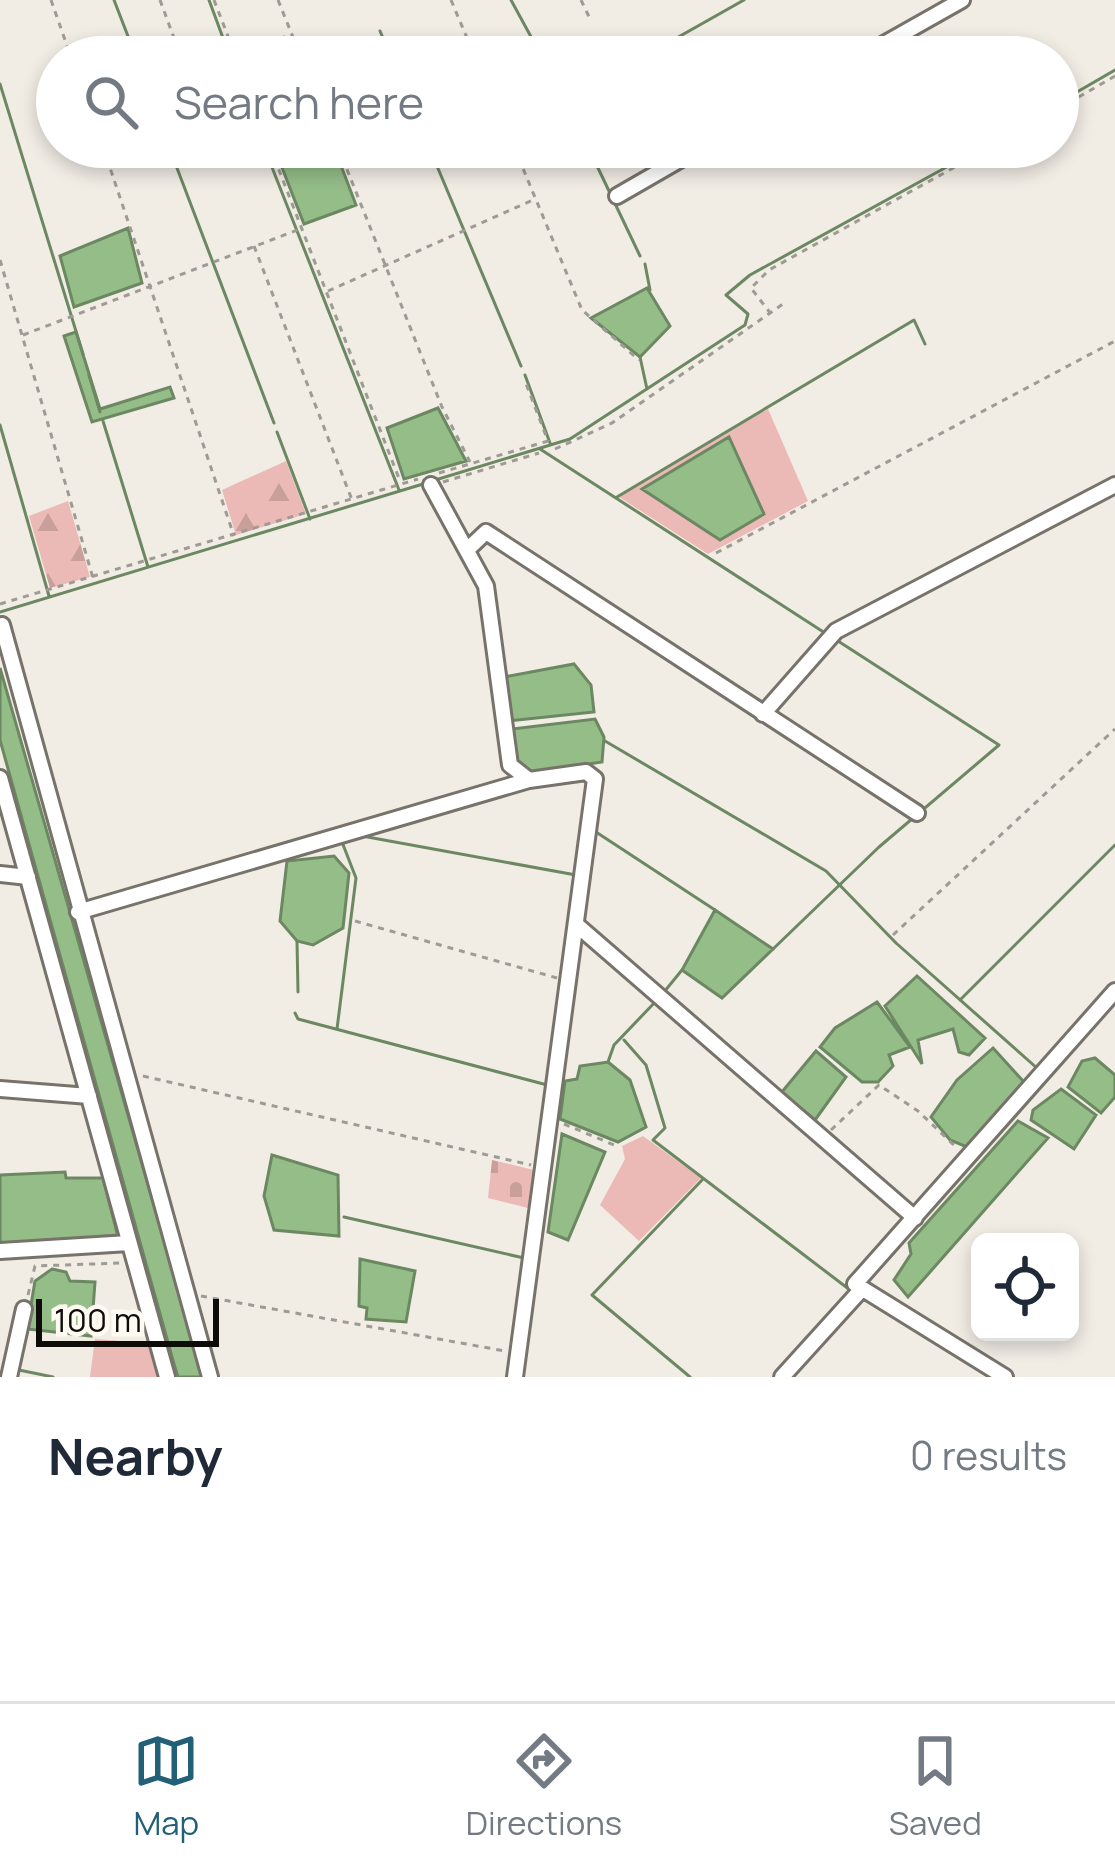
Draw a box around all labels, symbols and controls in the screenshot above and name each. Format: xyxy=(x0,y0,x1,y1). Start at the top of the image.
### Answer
search box xyxy=(36,36,1079,168)
icon: search xyxy=(78,69,144,135)
text: Search here xyxy=(174,71,424,133)
map controls xyxy=(971,1233,1079,1341)
button: locate xyxy=(971,1233,1079,1341)
scale bar xyxy=(36,1293,219,1346)
text: 100 m xyxy=(54,1297,142,1342)
text: Nearby xyxy=(48,1421,223,1490)
text: 0 results xyxy=(910,1428,1067,1482)
tab: Map xyxy=(133,1728,199,1845)
tab: Directions xyxy=(466,1728,622,1845)
tab: Saved xyxy=(889,1728,982,1845)

